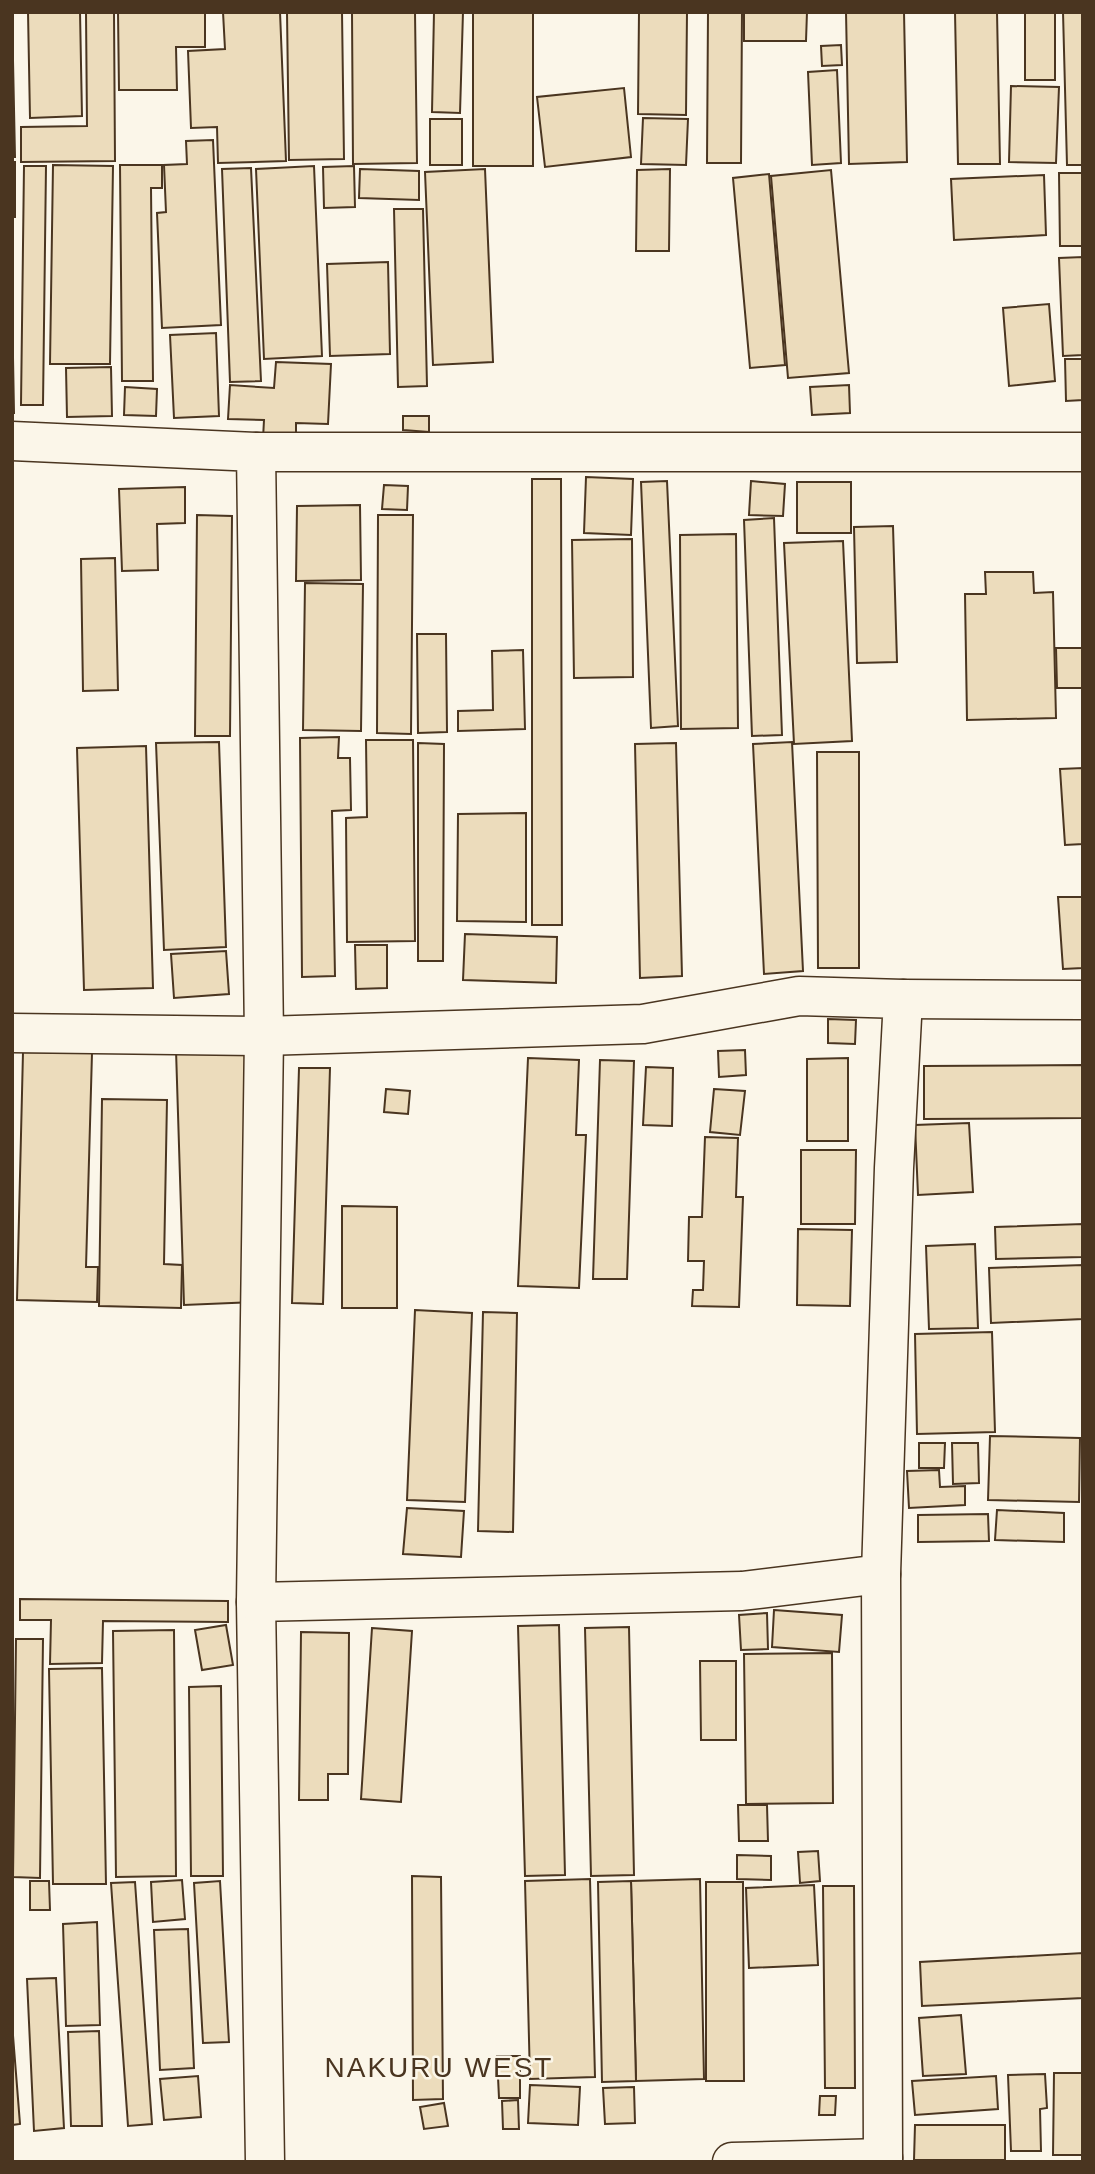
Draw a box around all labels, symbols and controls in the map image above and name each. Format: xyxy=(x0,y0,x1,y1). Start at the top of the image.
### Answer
district label: NAKURU WEST xyxy=(325,2052,553,2083)

